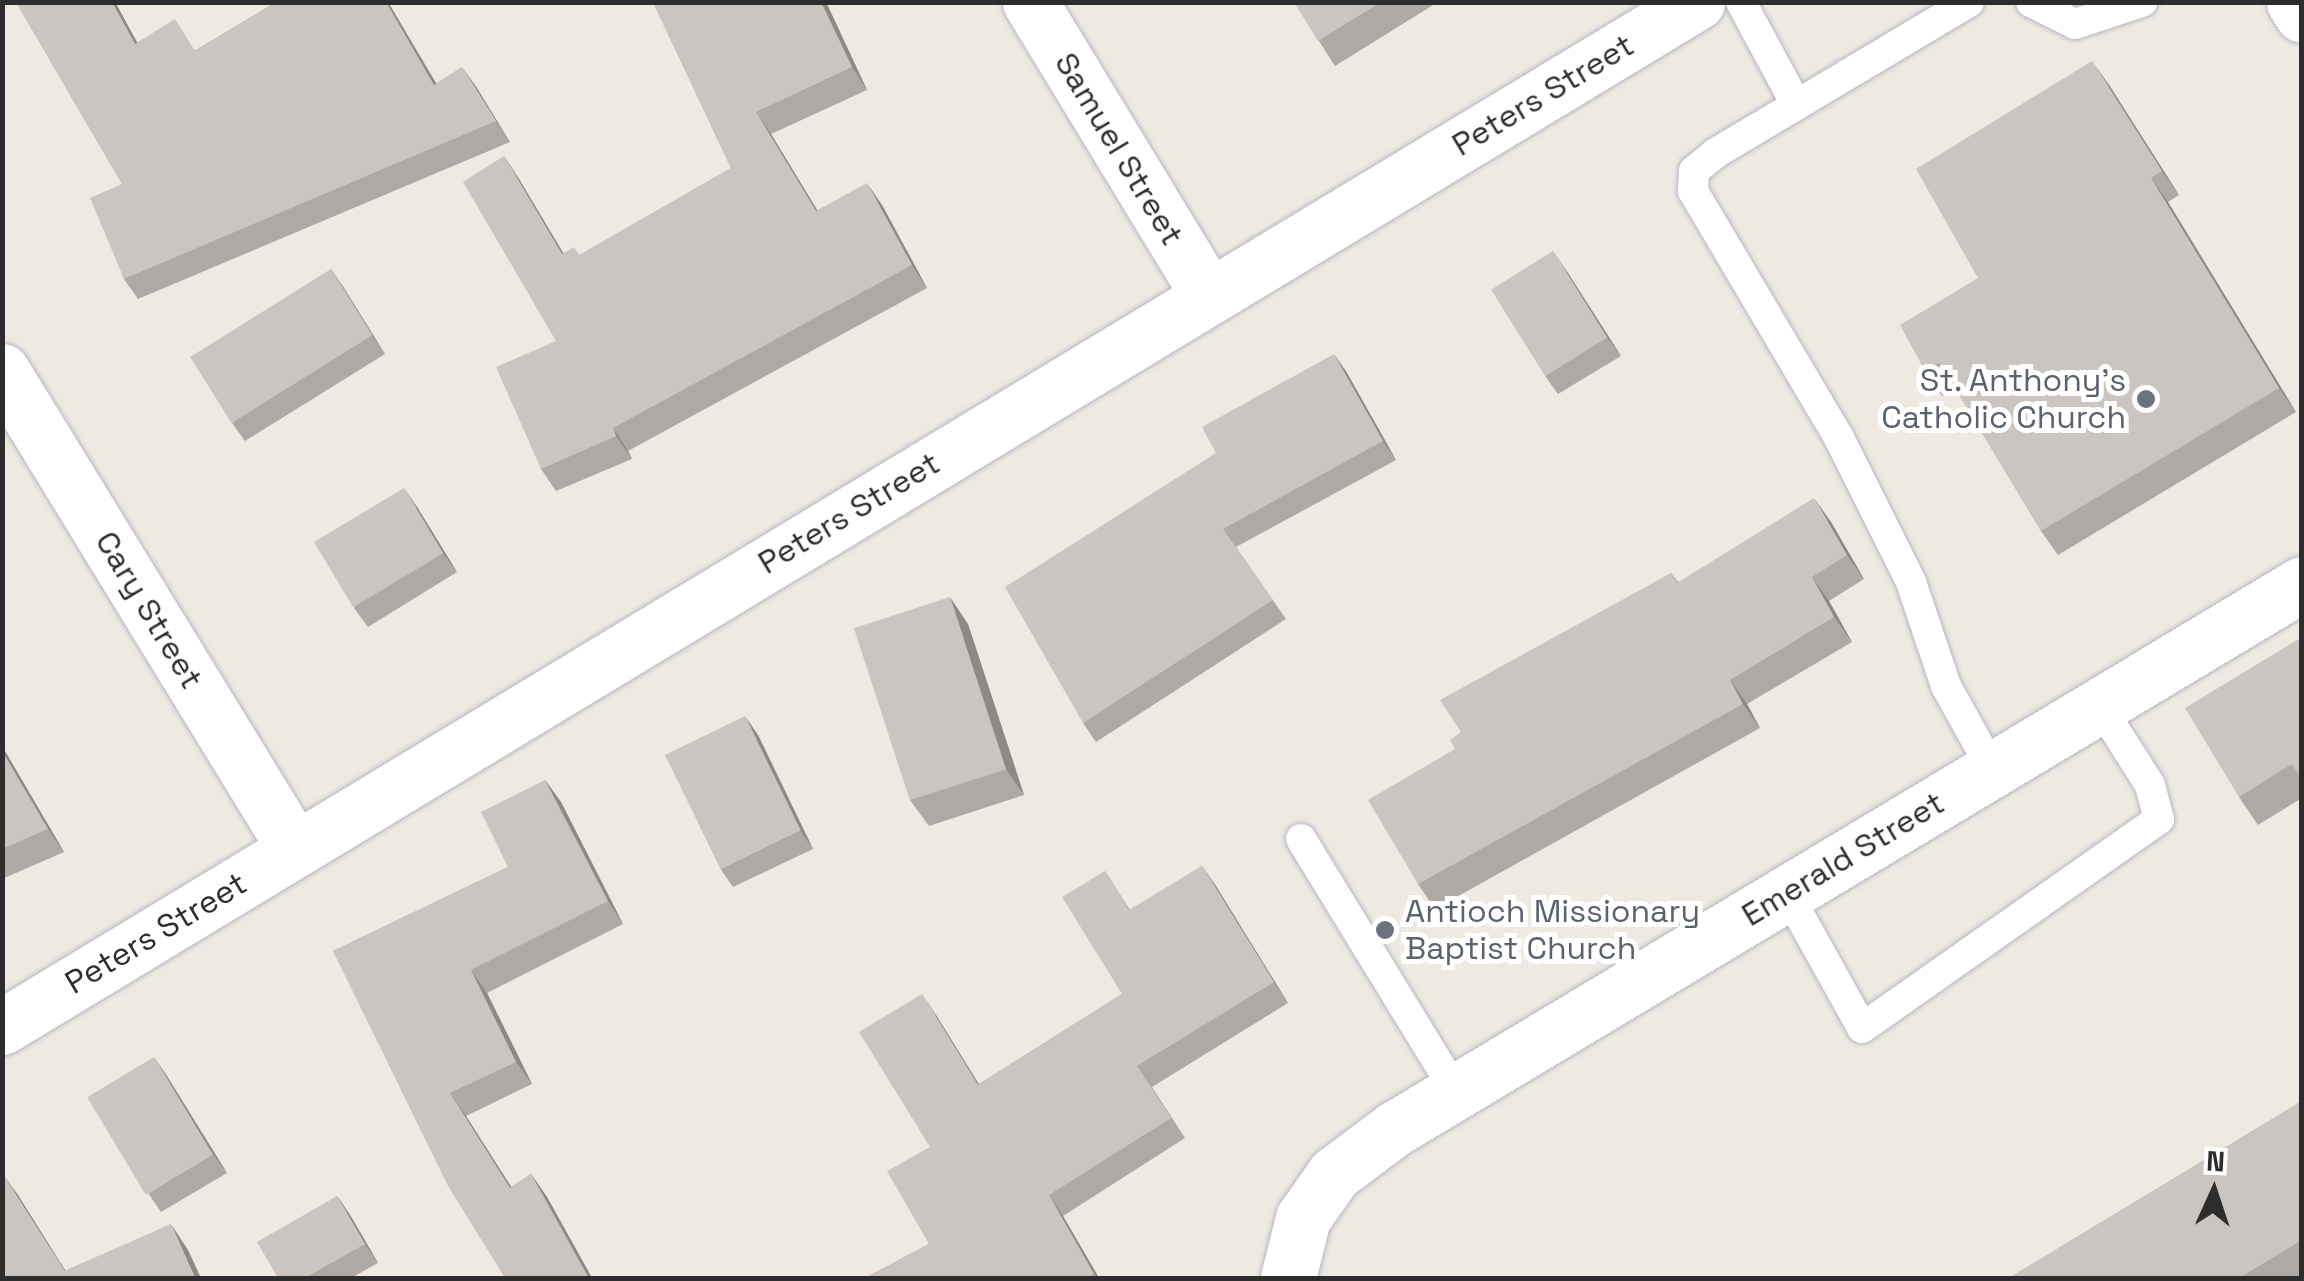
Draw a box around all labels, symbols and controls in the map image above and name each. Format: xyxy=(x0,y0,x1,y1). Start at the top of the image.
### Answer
street label: Peters Street xyxy=(1445,26,1641,164)
street label: Samuel Street xyxy=(1046,46,1192,252)
place label: St. Anthony's Catholic Church xyxy=(1881,362,2126,437)
marker: St. Anthony's Catholic Church xyxy=(2135,388,2157,410)
street label: Peters Street xyxy=(751,444,947,582)
street label: Cary Street xyxy=(87,524,211,696)
street label: Emerald Street xyxy=(1735,784,1951,934)
street label: Peters Street xyxy=(58,864,254,1002)
place label: Antioch Missionary Baptist Church xyxy=(1405,893,1700,968)
marker: Antioch Missionary Baptist Church xyxy=(1374,919,1396,941)
north arrow xyxy=(2164,1141,2264,1241)
text: N xyxy=(2205,1143,2226,1180)

